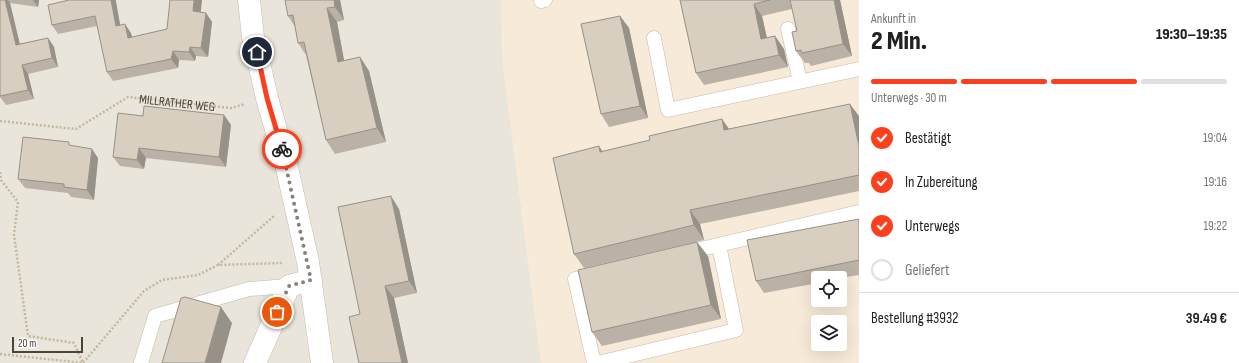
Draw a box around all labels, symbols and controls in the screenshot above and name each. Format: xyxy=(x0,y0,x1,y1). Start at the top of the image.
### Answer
text: Ankunft in xyxy=(871,11,916,27)
text: 19:30–19:35 xyxy=(1156,25,1227,44)
text: 2 Min. xyxy=(871,26,927,57)
pin xyxy=(240,35,274,69)
icon: home xyxy=(246,41,268,63)
text: Unterwegs · 30 m xyxy=(871,90,947,106)
street label: MILLRATHER WEG xyxy=(138,91,216,115)
icon: check xyxy=(871,127,893,149)
courier xyxy=(262,129,302,169)
text: Bestätigt xyxy=(905,129,951,148)
text: 19:04 xyxy=(1203,130,1227,146)
icon: bike xyxy=(271,138,293,160)
icon: check xyxy=(871,171,893,193)
text: In Zubereitung xyxy=(905,173,978,192)
text: 19:16 xyxy=(1204,174,1227,190)
icon: check xyxy=(871,215,893,237)
text: Unterwegs xyxy=(905,217,960,236)
text: 19:22 xyxy=(1204,218,1227,234)
text: Geliefert xyxy=(905,261,950,280)
map controls xyxy=(811,271,847,351)
button: locate xyxy=(811,271,847,307)
pin xyxy=(260,295,294,329)
icon: bag xyxy=(266,301,288,323)
text: Bestellung #3932 xyxy=(871,309,958,328)
text: 39.49 € xyxy=(1186,309,1227,328)
button: layers xyxy=(811,315,847,351)
scale bar xyxy=(12,335,83,354)
text: 20 m xyxy=(18,337,36,350)

